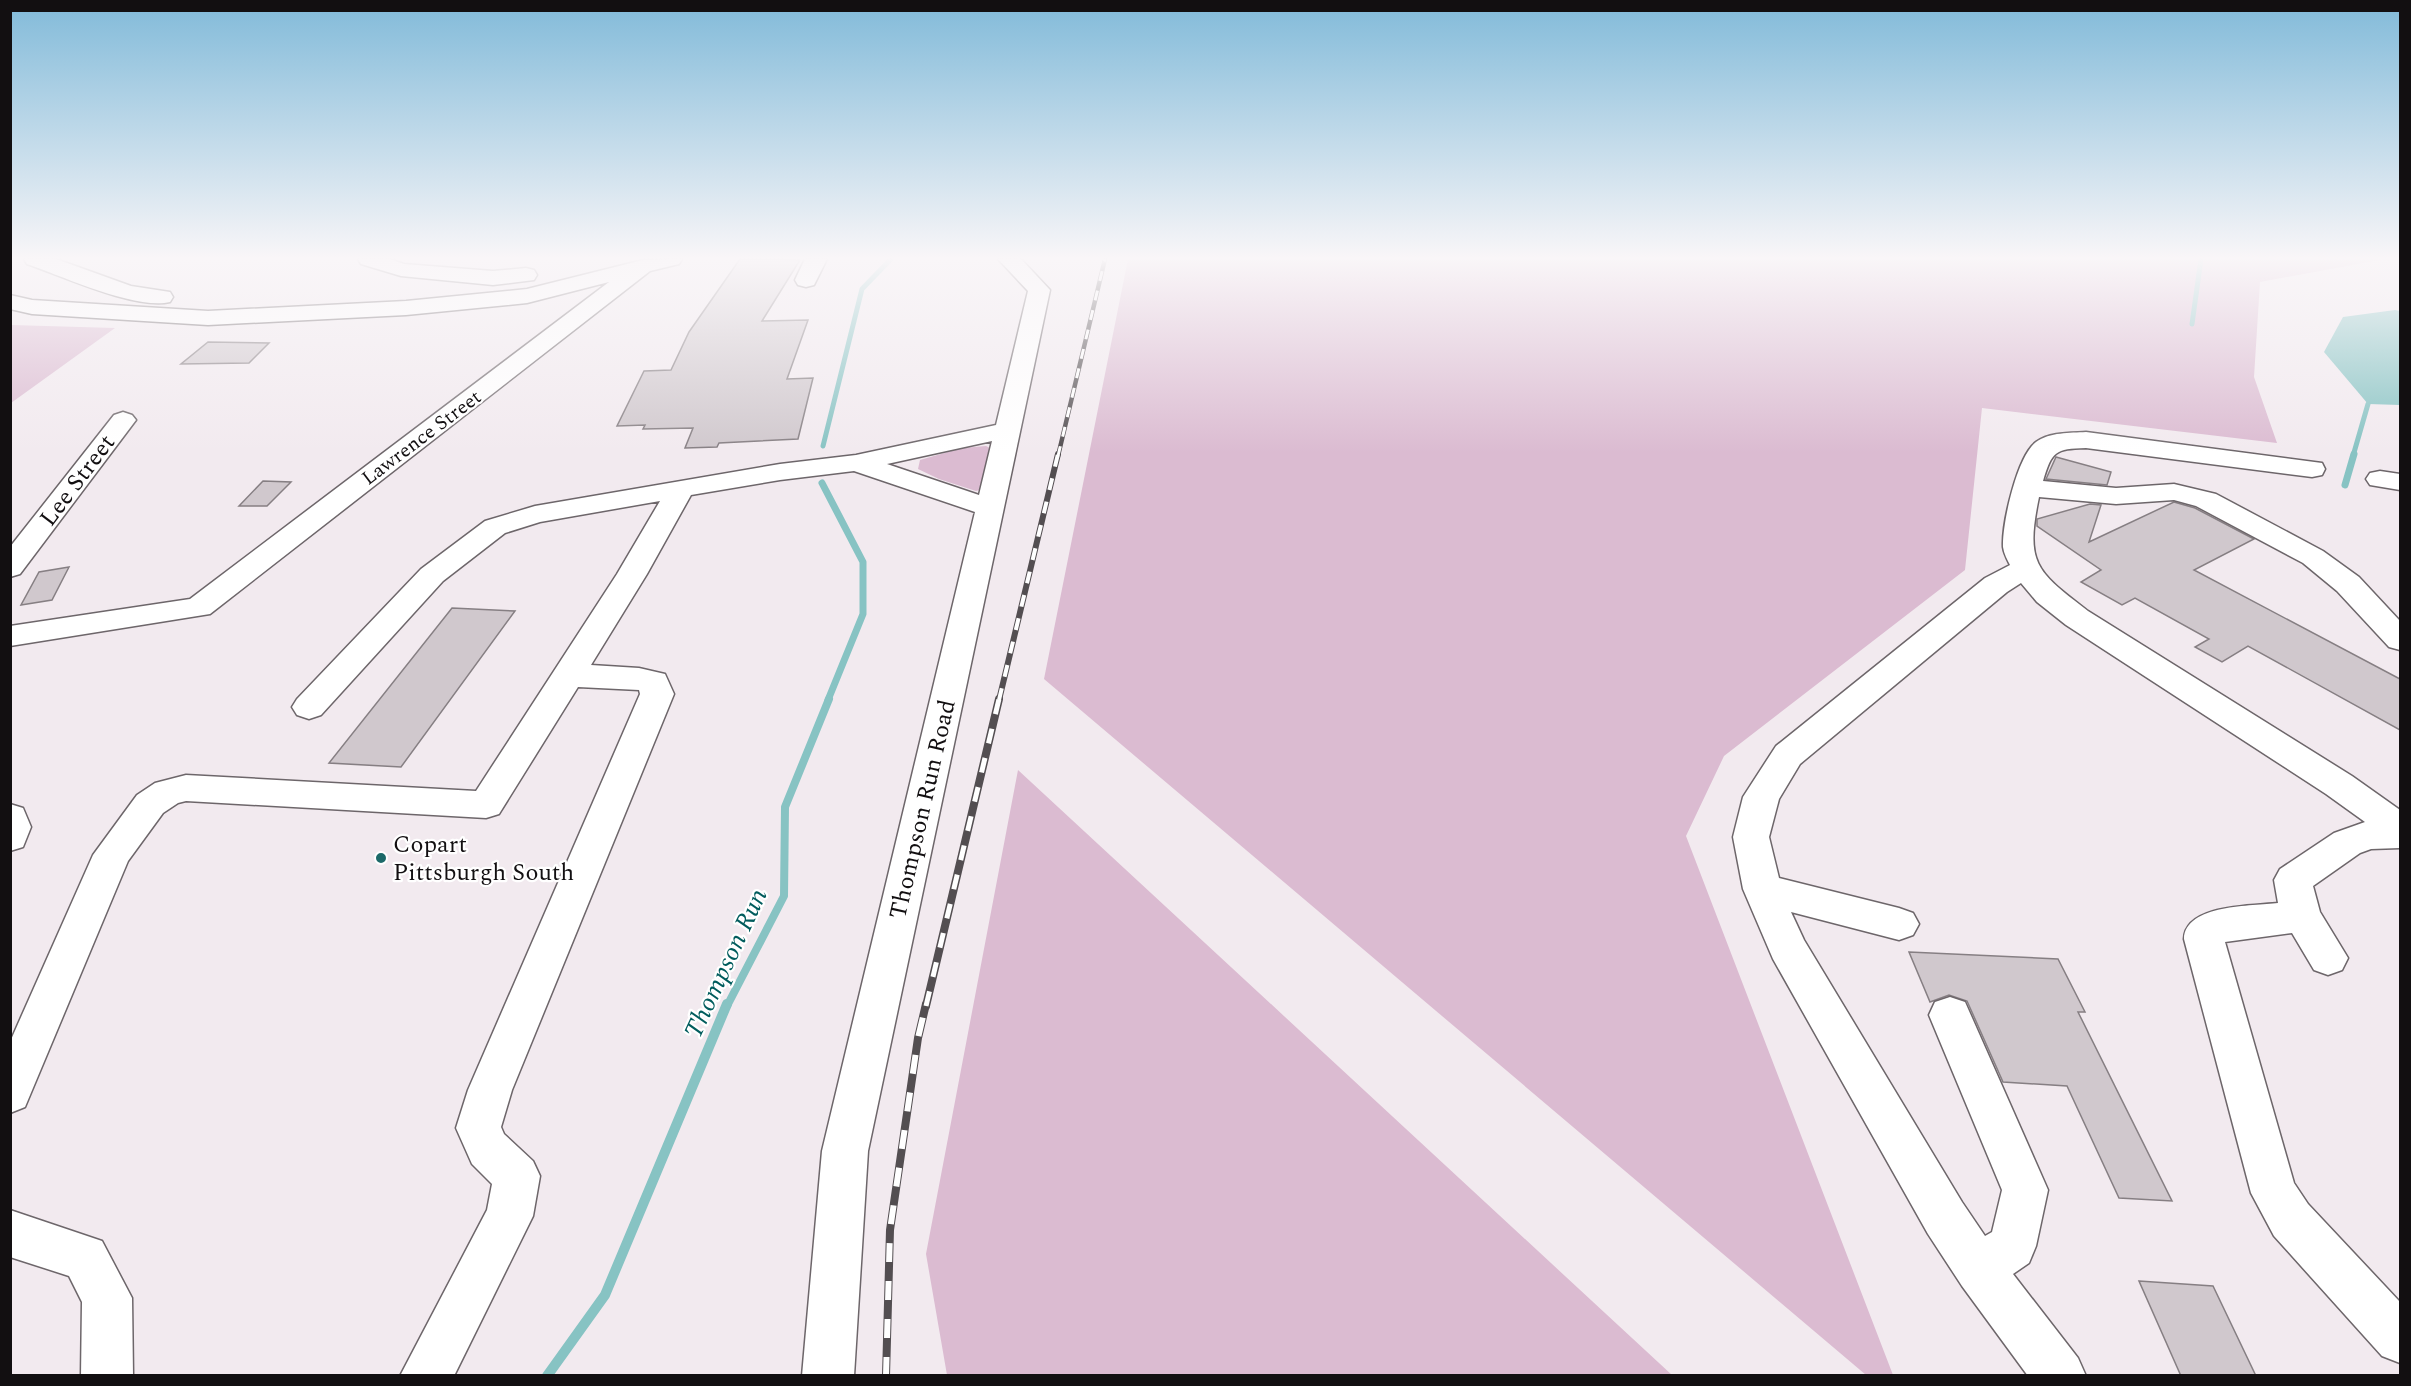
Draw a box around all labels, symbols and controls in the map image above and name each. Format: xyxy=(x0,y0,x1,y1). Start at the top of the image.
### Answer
street label: Lawrence Street xyxy=(355,383,488,493)
street label: Lee Street xyxy=(31,427,124,534)
street label: Thompson Run Road xyxy=(880,696,966,922)
place label: Copart Pittsburgh South xyxy=(393,827,574,891)
marker: Copart Pittsburgh South xyxy=(374,851,388,865)
water label: Thompson Run xyxy=(674,881,778,1045)

